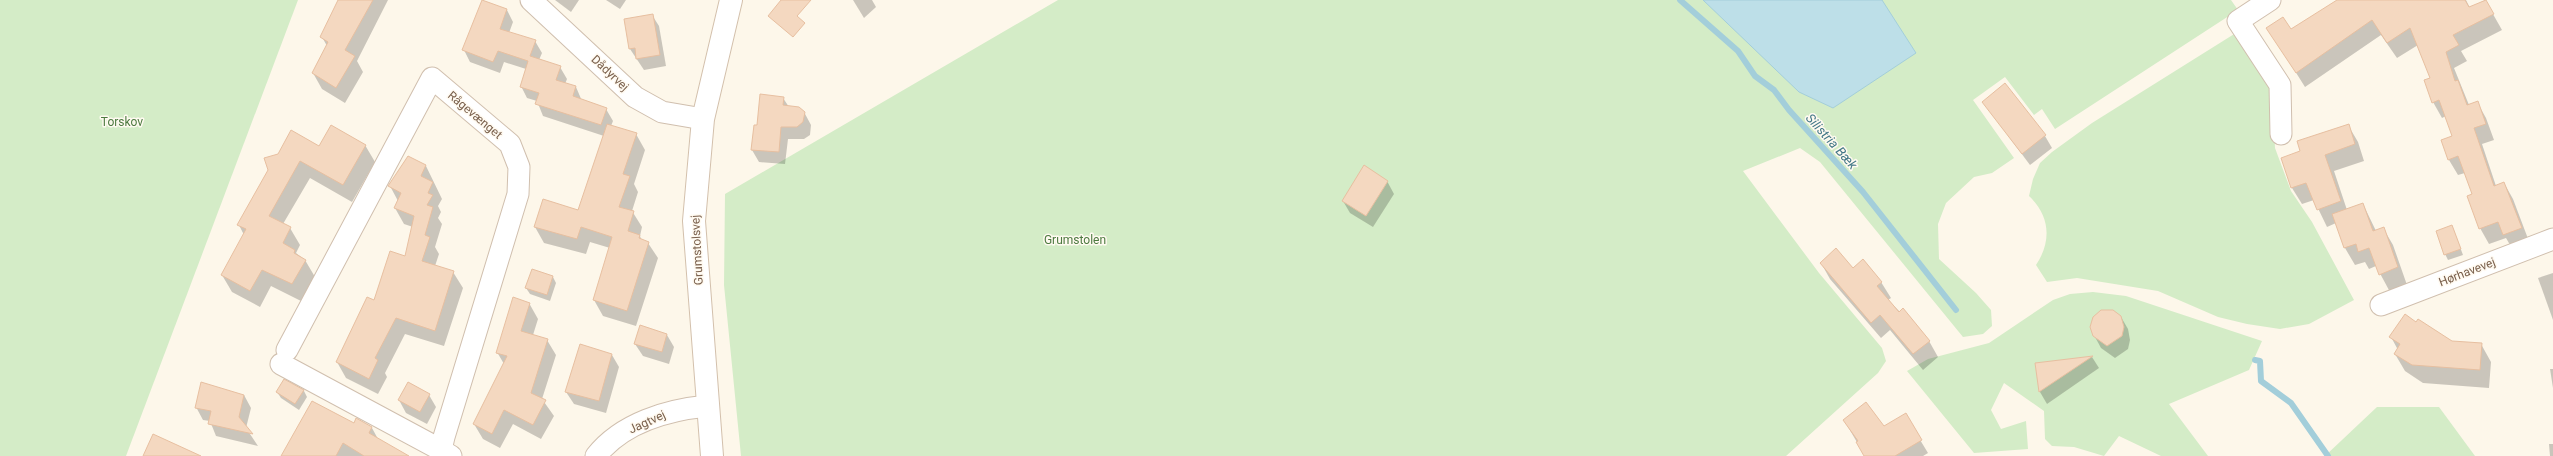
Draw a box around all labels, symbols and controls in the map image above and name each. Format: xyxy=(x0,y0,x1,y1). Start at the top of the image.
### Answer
street label: Dådyrvej xyxy=(588,52,632,94)
street label: Rågevænget xyxy=(445,88,505,142)
water label: Silistria Bæk xyxy=(1803,110,1861,173)
park label: Torskov xyxy=(101,115,143,129)
street label: Grumstolsvej xyxy=(688,214,706,285)
park label: Grumstolen xyxy=(1044,233,1106,247)
street label: Hørhavevej xyxy=(2437,255,2497,289)
street label: Jagtvej xyxy=(626,407,668,437)

